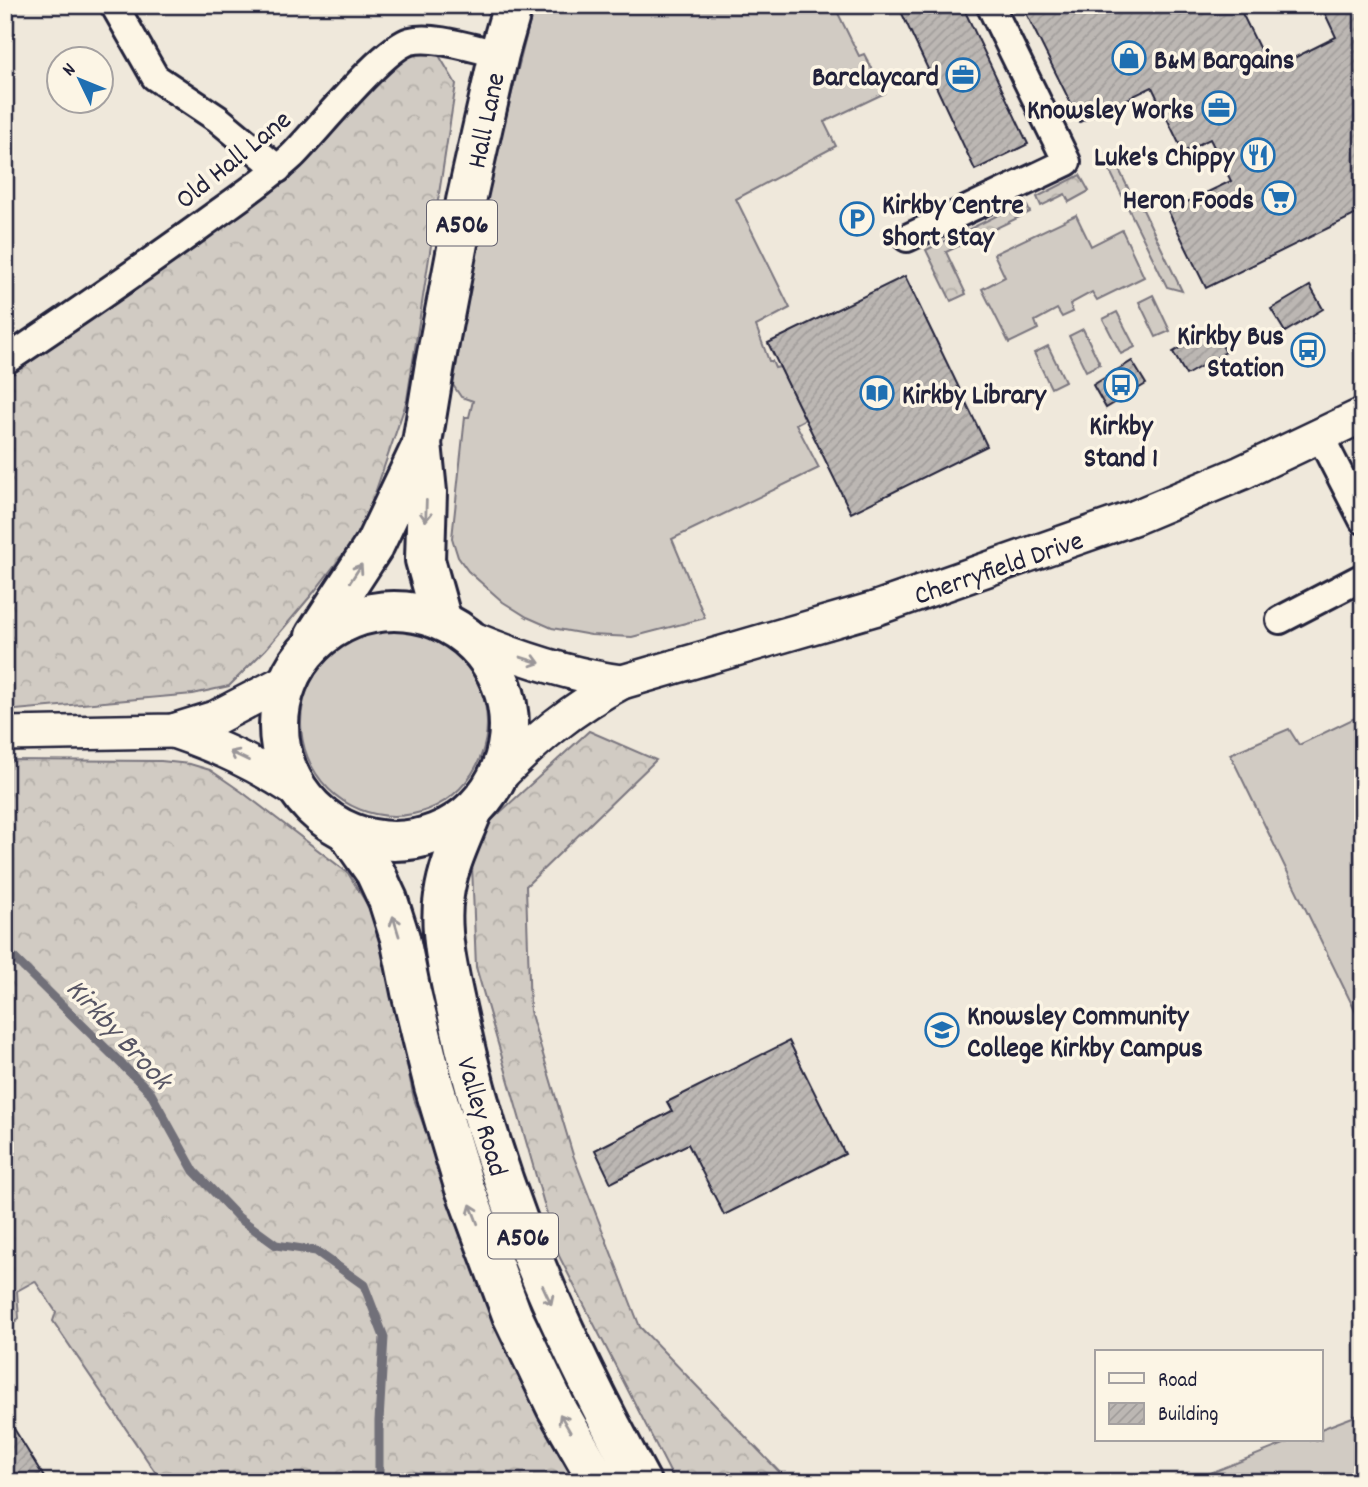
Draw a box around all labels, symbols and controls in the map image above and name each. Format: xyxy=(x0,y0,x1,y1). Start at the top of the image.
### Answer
shop icon: B&M Bargains xyxy=(1110,39,1148,77)
place label: B&M Bargains xyxy=(1154,43,1295,83)
north arrow xyxy=(46,46,116,116)
office icon: Barclaycard xyxy=(944,56,982,94)
text: N xyxy=(57,58,83,83)
place label: Barclaycard xyxy=(812,60,939,100)
street label: Hall Lane xyxy=(459,69,519,173)
office icon: Knowsley Works xyxy=(1200,89,1238,127)
place label: Knowsley Works xyxy=(1027,93,1194,133)
street label: Old Hall Lane xyxy=(168,102,302,221)
restaurant icon: Luke's Chippy xyxy=(1239,136,1277,174)
place label: Luke's Chippy xyxy=(1094,140,1236,180)
supermarket icon: Heron Foods xyxy=(1260,179,1298,217)
place label: Heron Foods xyxy=(1123,183,1254,223)
place label: Kirkby Centre Short Stay xyxy=(882,188,1024,260)
road number: A506 xyxy=(427,200,497,246)
parking icon: Kirkby Centre Short Stay xyxy=(838,200,876,238)
place label: Kirkby Bus Station xyxy=(1177,319,1284,391)
bus stop icon: Kirkby Bus Station xyxy=(1289,331,1327,369)
bus stop icon: Kirkby Stand 1 xyxy=(1102,366,1140,404)
library icon: Kirkby Library xyxy=(858,374,896,412)
place label: Kirkby Library xyxy=(902,378,1047,418)
place label: Kirkby Stand 1 xyxy=(1084,409,1158,481)
one-way arrow xyxy=(420,499,433,522)
street label: Cherryfield Drive xyxy=(910,523,1090,618)
one-way arrow xyxy=(349,564,364,583)
one-way arrow xyxy=(519,654,541,667)
one-way arrow xyxy=(229,749,250,763)
one-way arrow xyxy=(389,915,401,937)
water label: Kirkby Brook xyxy=(54,971,182,1104)
place label: Knowsley Community College Kirkby Campus xyxy=(967,999,1203,1071)
school or university icon: Knowsley Community College Kirkby Campus xyxy=(923,1011,961,1049)
street label: Valley Road xyxy=(443,1053,515,1182)
one-way arrow xyxy=(467,1204,479,1226)
road number: A506 xyxy=(488,1214,558,1259)
one-way arrow xyxy=(541,1284,555,1305)
legend xyxy=(1095,1350,1322,1442)
text: Road xyxy=(1158,1367,1197,1397)
text: Building xyxy=(1158,1401,1218,1431)
one-way arrow xyxy=(558,1413,572,1433)

